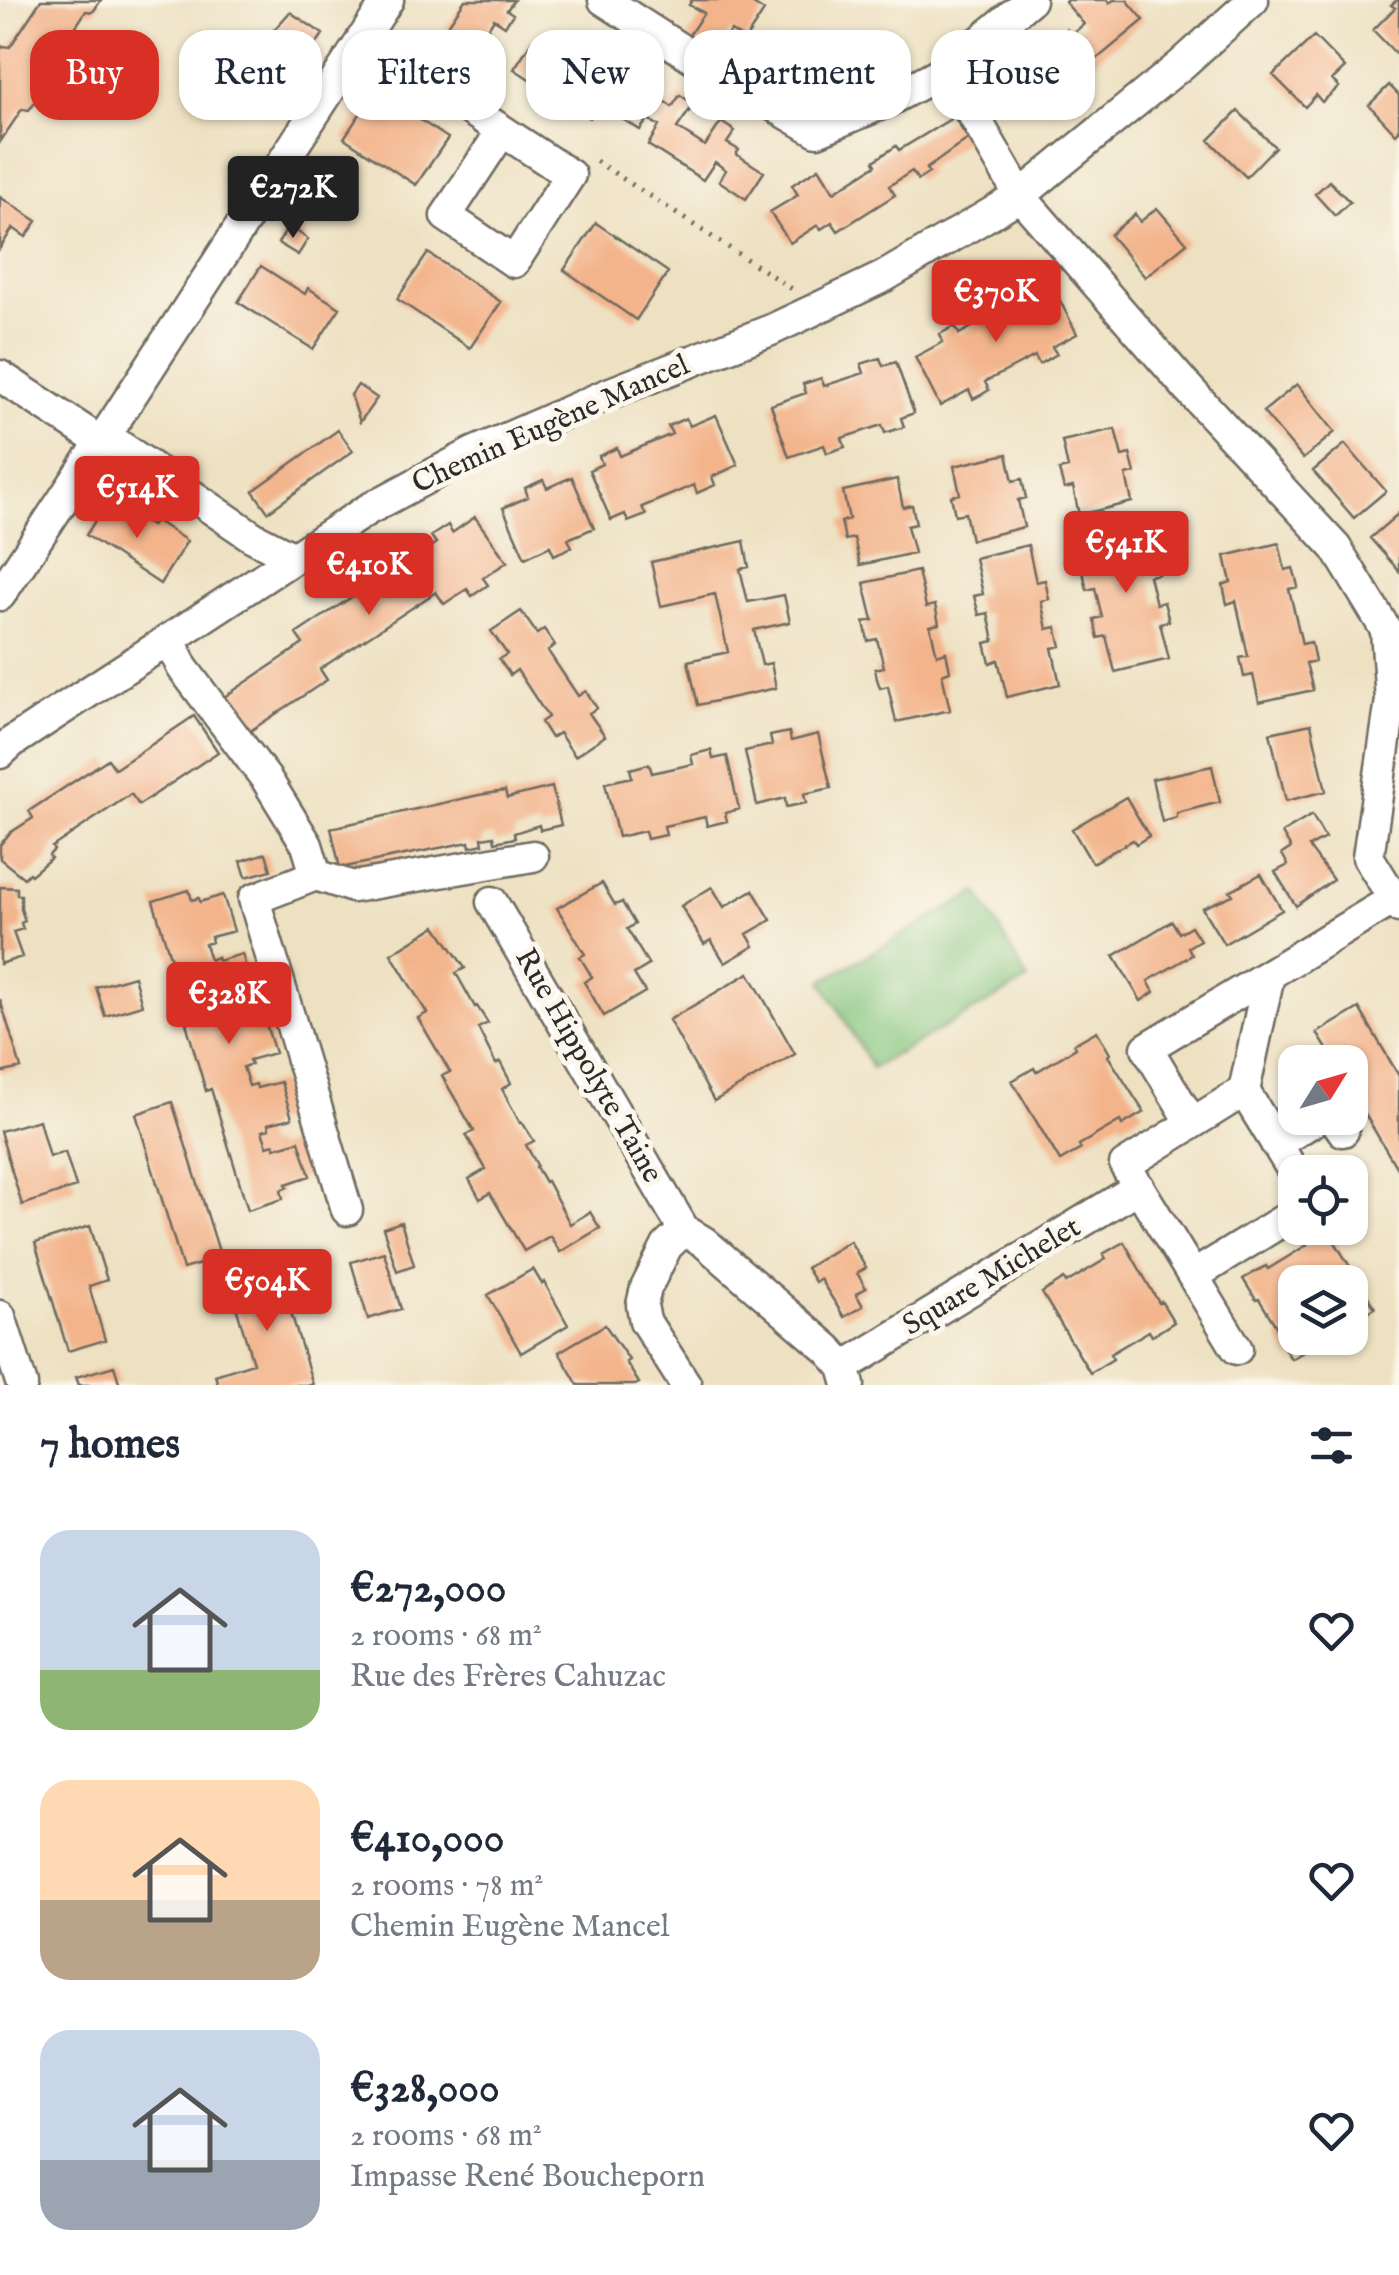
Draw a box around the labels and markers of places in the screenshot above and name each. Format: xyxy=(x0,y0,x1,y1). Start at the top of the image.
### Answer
pin: €272K xyxy=(223,156,363,241)
pin: €370K xyxy=(926,260,1066,345)
pin: €514K xyxy=(67,456,207,541)
pin: €541K xyxy=(1056,511,1196,596)
pin: €410K xyxy=(299,533,439,618)
pin: €328K xyxy=(159,962,299,1047)
pin: €504K xyxy=(197,1249,337,1334)

